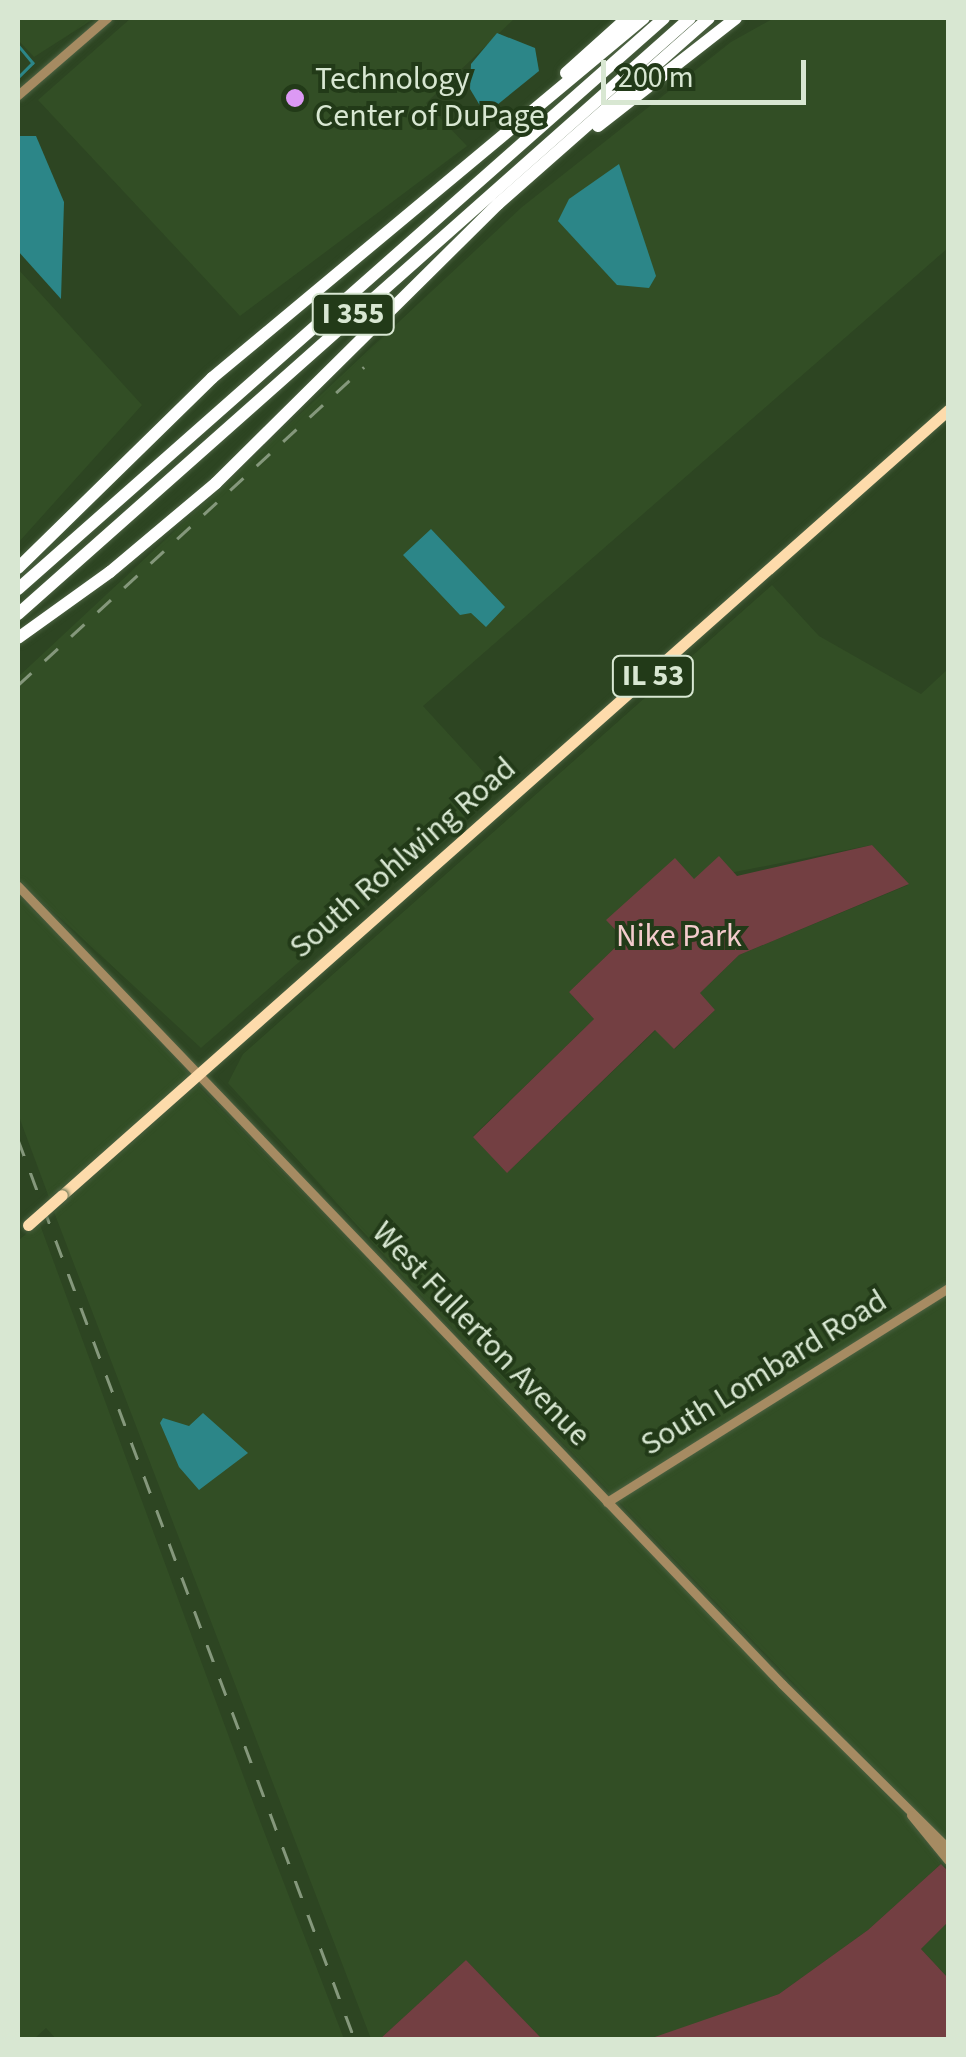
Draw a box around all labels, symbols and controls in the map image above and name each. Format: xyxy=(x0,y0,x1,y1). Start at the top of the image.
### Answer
scale bar xyxy=(606,40,811,102)
text: 200 m xyxy=(618,56,694,99)
place label: Technology Center of DuPage xyxy=(315,61,545,136)
marker: Technology Center of DuPage xyxy=(284,87,306,109)
road number: I 355 xyxy=(310,289,396,339)
road number: IL 53 xyxy=(610,651,696,701)
street label: South Rohlwing Road xyxy=(282,749,524,967)
park label: Nike Park xyxy=(616,917,742,955)
street label: West Fullerton Avenue xyxy=(364,1214,598,1454)
street label: South Lombard Road xyxy=(634,1282,894,1464)

